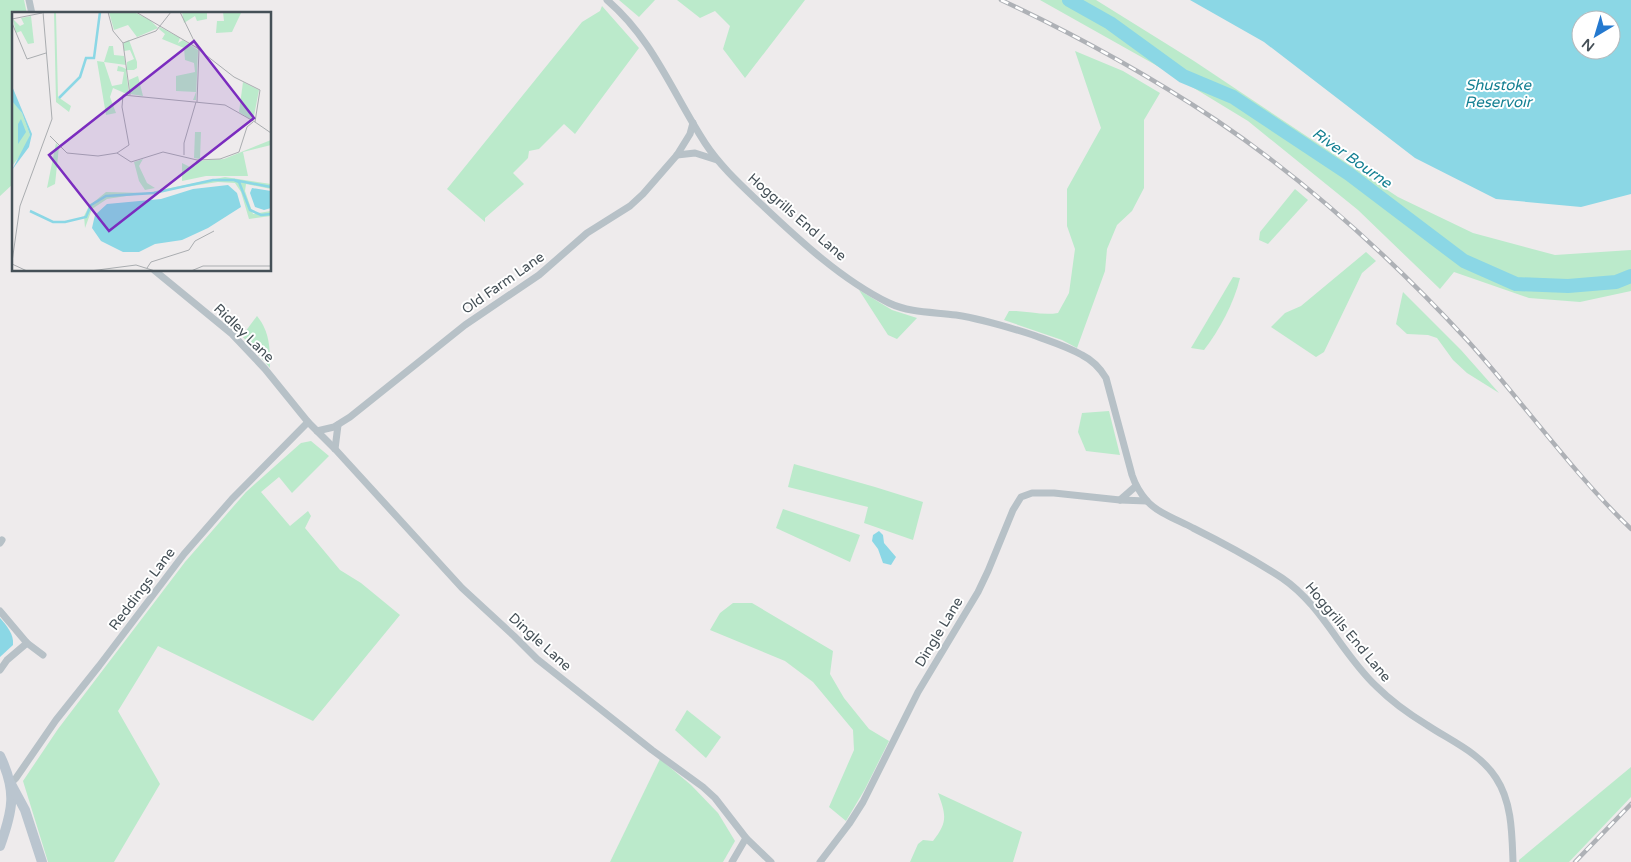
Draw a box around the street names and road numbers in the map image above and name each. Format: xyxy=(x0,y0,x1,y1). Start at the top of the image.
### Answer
street label: Hoggrills End Lane xyxy=(744,170,850,264)
street label: Old Farm Lane xyxy=(458,248,548,318)
street label: Ridley Lane xyxy=(210,300,278,366)
street label: Reddings Lane xyxy=(105,544,179,634)
street label: Hoggrills End Lane xyxy=(1301,579,1395,685)
street label: Dingle Lane xyxy=(911,594,967,670)
street label: Dingle Lane xyxy=(505,609,575,675)

